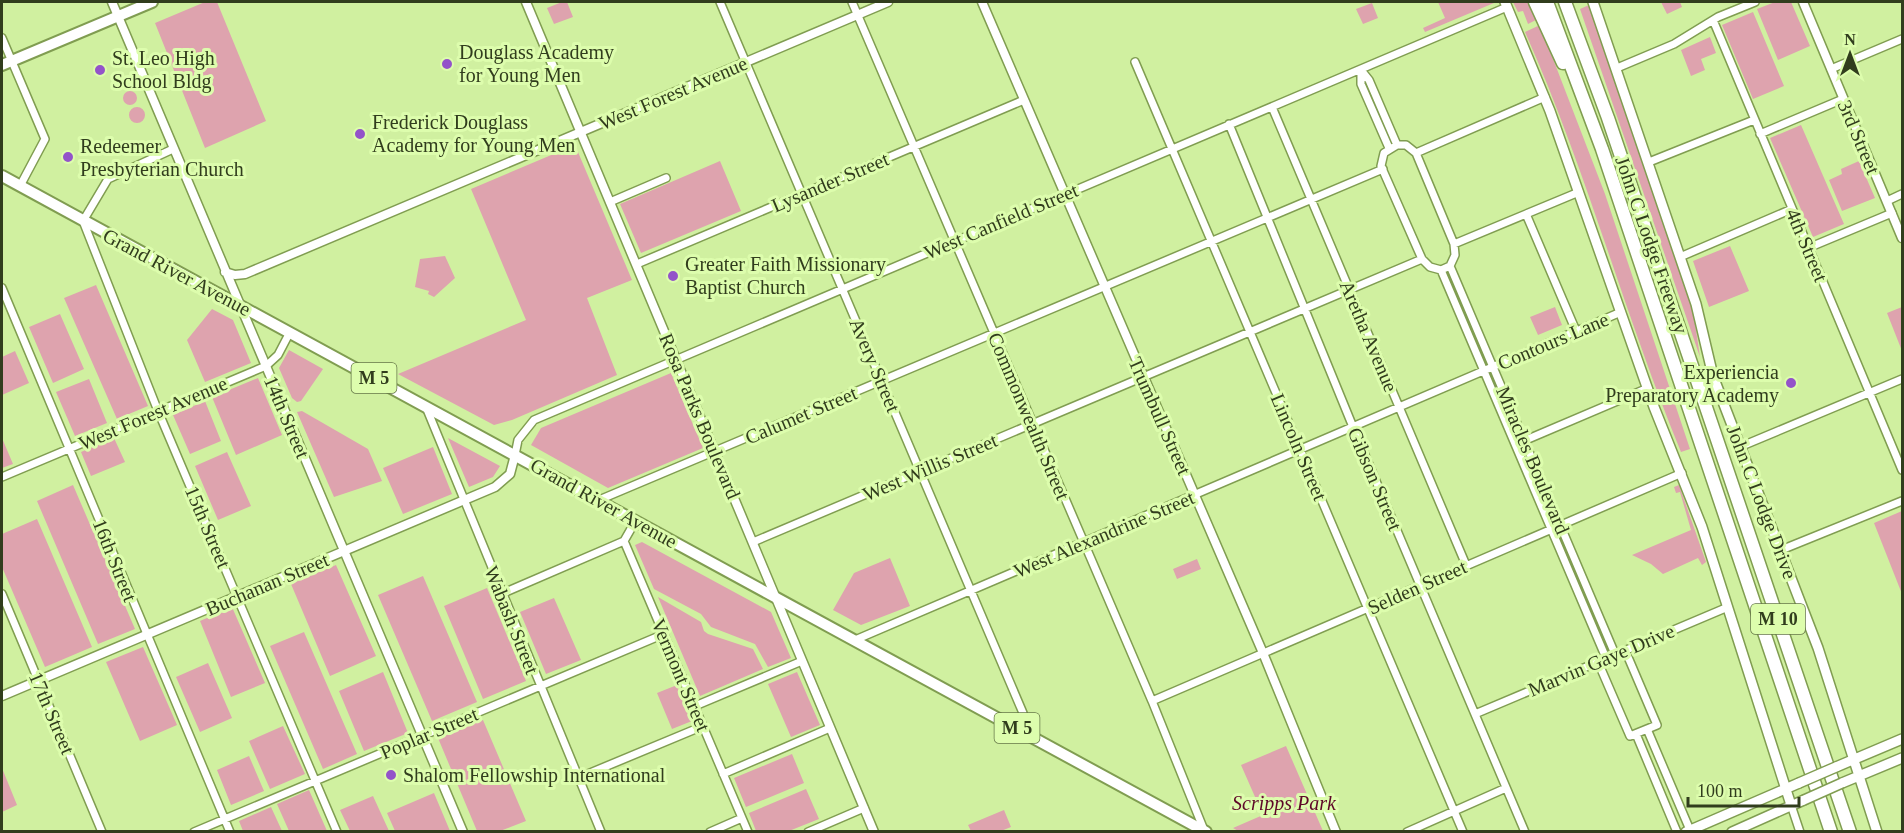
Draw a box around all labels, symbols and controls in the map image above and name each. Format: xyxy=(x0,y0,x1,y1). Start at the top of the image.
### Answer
north arrow xyxy=(1820,24,1880,84)
text: N xyxy=(1844,31,1856,48)
place label: Douglass Academy for Young Men xyxy=(459,41,614,87)
place label: St. Leo High School Bldg xyxy=(112,47,215,93)
street label: West Forest Avenue xyxy=(595,52,751,134)
marker: Douglass Academy for Young Men xyxy=(440,57,454,71)
marker: St. Leo High School Bldg xyxy=(93,63,107,77)
street label: 3rd Street xyxy=(1834,97,1885,178)
place label: Frederick Douglass Academy for Young Men xyxy=(372,111,575,157)
marker: Frederick Douglass Academy for Young Men xyxy=(353,127,367,141)
place label: Redeemer Presbyterian Church xyxy=(80,135,244,181)
street label: Lysander Street xyxy=(768,147,893,217)
marker: Redeemer Presbyterian Church xyxy=(61,150,75,164)
street label: John C Lodge Freeway xyxy=(1610,153,1693,337)
street label: West Canfield Street xyxy=(921,178,1082,263)
street label: 4th Street xyxy=(1782,205,1832,285)
street label: Grand River Avenue xyxy=(99,224,255,320)
place label: Greater Faith Missionary Baptist Church xyxy=(685,253,886,299)
marker: Greater Faith Missionary Baptist Church xyxy=(666,269,680,283)
street label: Aretha Avenue xyxy=(1336,277,1402,395)
street label: Contours Lane xyxy=(1494,308,1612,374)
street label: Avery Street xyxy=(844,315,905,416)
street label: Commonwealth Street xyxy=(984,329,1074,503)
street label: Rosa Parks Boulevard xyxy=(655,330,745,502)
street label: Trumbull Street xyxy=(1124,354,1196,479)
place label: Experiencia Preparatory Academy xyxy=(1605,361,1779,407)
road number: M 5 xyxy=(352,363,397,393)
street label: West Forest Avenue xyxy=(75,372,231,454)
street label: 14th Street xyxy=(260,373,314,462)
marker: Experiencia Preparatory Academy xyxy=(1784,376,1798,390)
street label: Calumet Street xyxy=(742,381,861,448)
street label: Miracles Boulevard xyxy=(1492,383,1574,537)
street label: Lincoln Street xyxy=(1267,390,1332,504)
street label: John C Lodge Drive xyxy=(1722,422,1801,582)
street label: Gibson Street xyxy=(1343,424,1407,534)
street label: West Willis Street xyxy=(859,429,1001,505)
street label: Grand River Avenue xyxy=(527,454,681,552)
street label: 15th Street xyxy=(181,483,235,572)
street label: West Alexandrine Street xyxy=(1010,486,1198,582)
street label: 16th Street xyxy=(88,515,142,605)
street label: Buchanan Street xyxy=(202,548,332,620)
street label: Selden Street xyxy=(1364,555,1470,619)
street label: Wabash Street xyxy=(480,563,544,678)
road number: M 10 xyxy=(1751,604,1805,634)
street label: Vermont Street xyxy=(647,615,715,735)
street label: Marvin Gaye Drive xyxy=(1525,619,1678,702)
street label: 17th Street xyxy=(25,669,79,758)
street label: Poplar Street xyxy=(377,702,482,764)
road number: M 5 xyxy=(994,713,1040,743)
place label: Shalom Fellowship International xyxy=(403,764,666,787)
marker: Shalom Fellowship International xyxy=(384,768,398,782)
scale bar xyxy=(1688,770,1799,808)
text: 100 m xyxy=(1697,781,1743,801)
park label: Scripps Park xyxy=(1232,792,1337,815)

